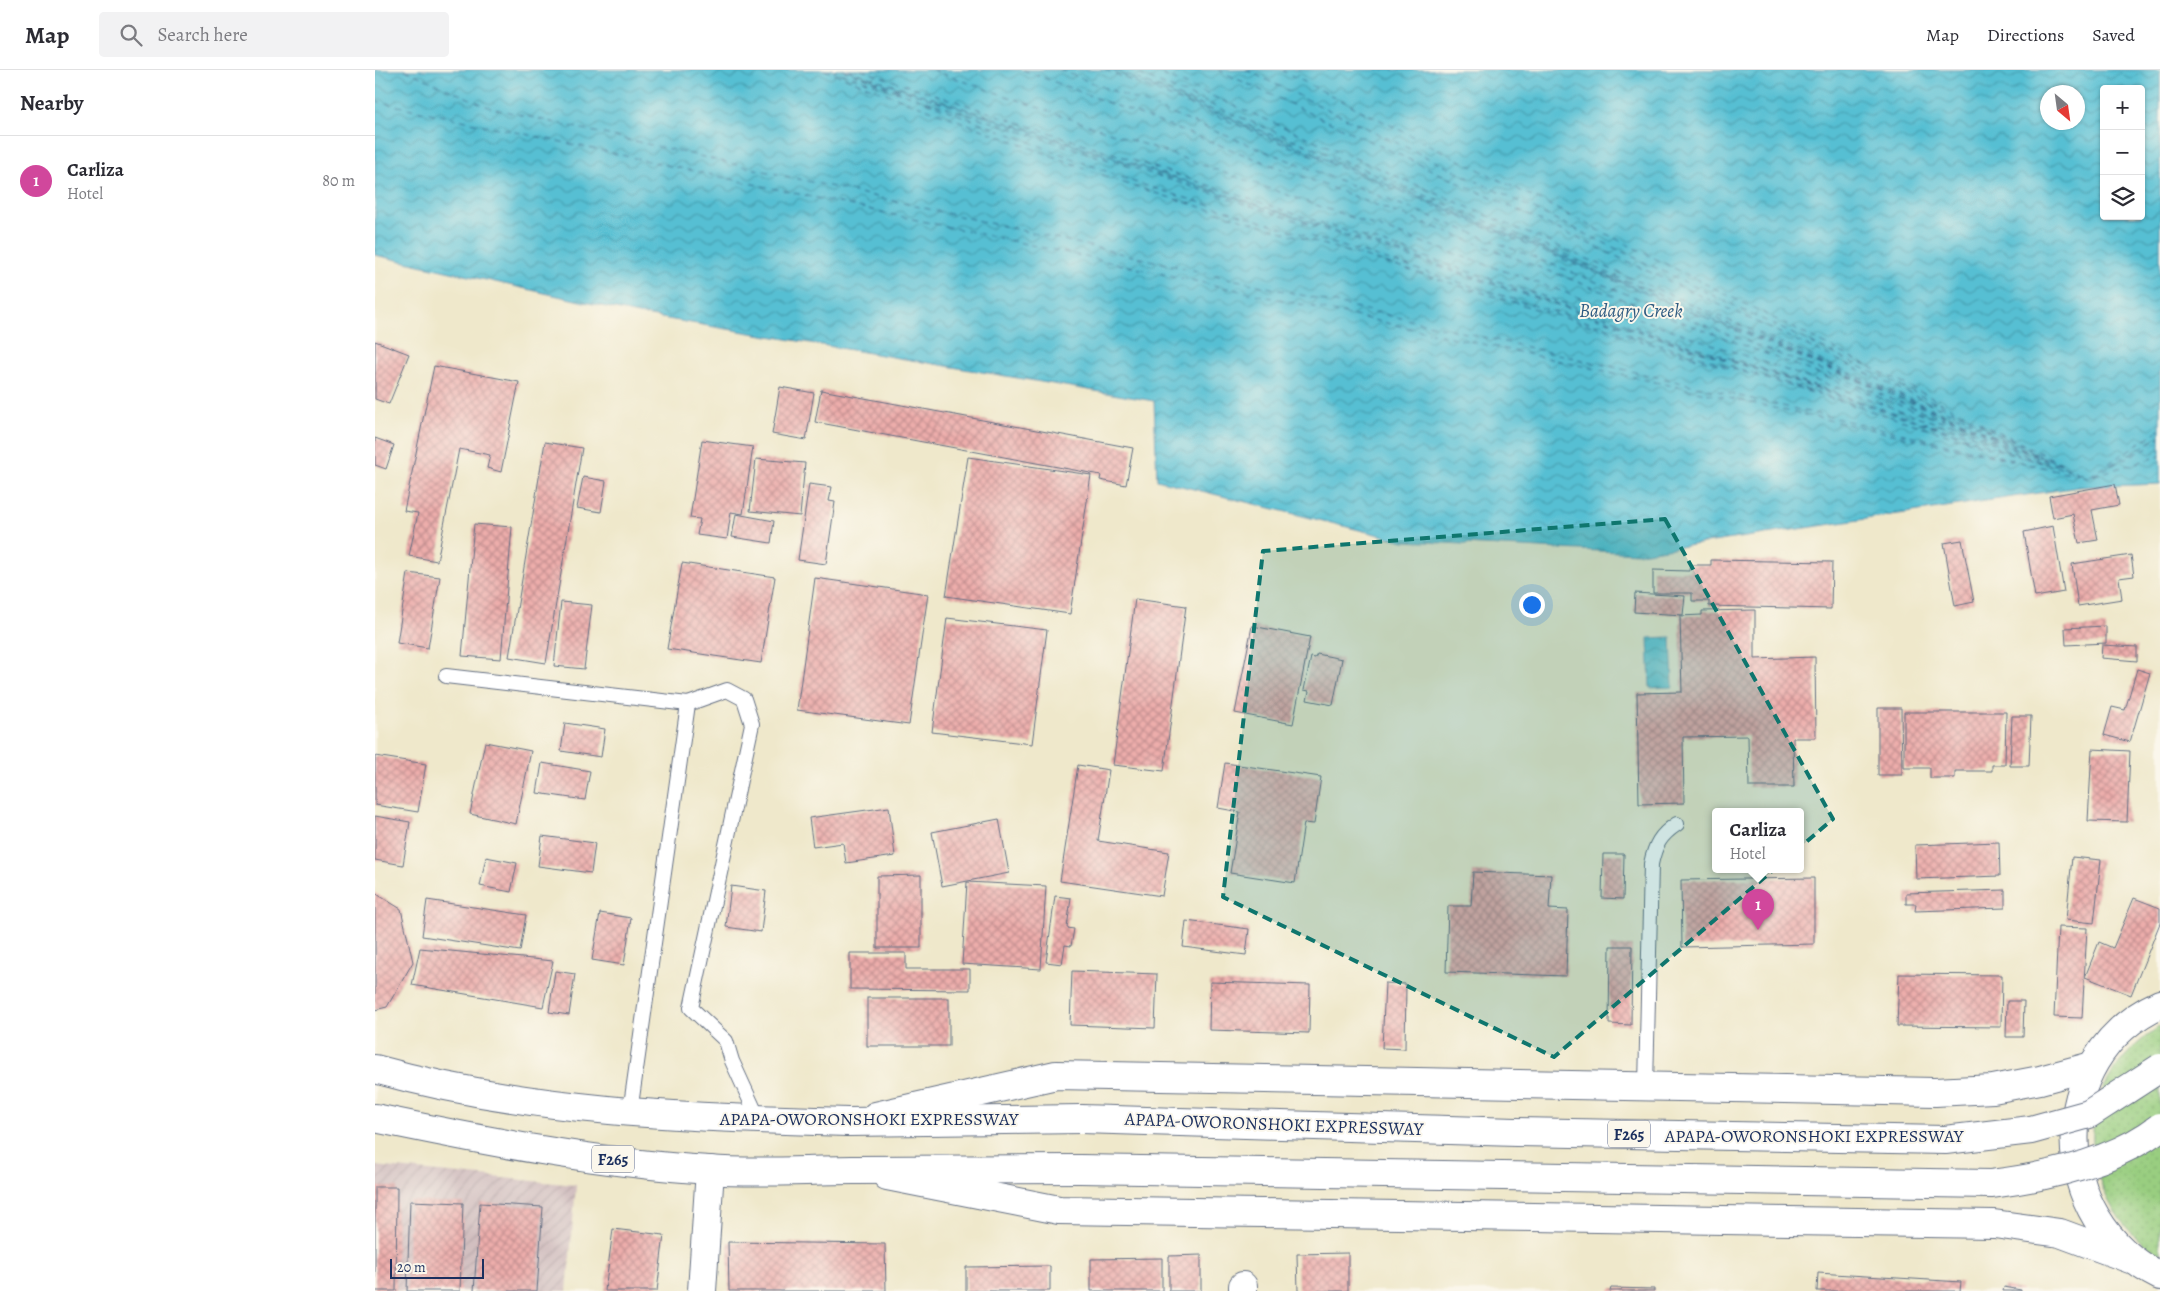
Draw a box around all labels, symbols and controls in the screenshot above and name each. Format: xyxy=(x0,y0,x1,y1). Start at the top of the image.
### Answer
search box xyxy=(99,12,449,57)
text: Map xyxy=(25,19,69,51)
icon: search xyxy=(117,21,145,49)
text: Search here xyxy=(157,22,248,48)
text: Map xyxy=(1926,23,1959,47)
text: Directions xyxy=(1987,23,2064,47)
text: Saved xyxy=(2092,23,2135,47)
north arrow xyxy=(2040,85,2085,130)
map controls xyxy=(2100,85,2145,220)
button: + xyxy=(2100,85,2145,130)
text: Nearby xyxy=(20,89,83,117)
button: − xyxy=(2100,130,2145,175)
text: Carliza xyxy=(67,157,124,183)
text: 1 xyxy=(33,170,39,192)
text: 80 m xyxy=(322,170,355,192)
button: layers xyxy=(2100,175,2145,220)
text: Hotel xyxy=(67,183,103,205)
water label: Badagry Creek xyxy=(1579,298,1683,324)
your location xyxy=(1519,592,1545,618)
popup xyxy=(1712,808,1804,873)
text: Carliza xyxy=(1730,817,1786,843)
text: Hotel xyxy=(1730,843,1766,865)
pin: 1 xyxy=(1742,889,1774,930)
street label: APAPA-OWORONSHOKI EXPRESSWAY xyxy=(719,1107,1020,1131)
street label: APAPA-OWORONSHOKI EXPRESSWAY xyxy=(1123,1107,1425,1141)
road number: F265 xyxy=(1608,1120,1650,1148)
street label: APAPA-OWORONSHOKI EXPRESSWAY xyxy=(1664,1124,1965,1148)
road number: F265 xyxy=(592,1146,634,1172)
scale bar xyxy=(390,1256,484,1279)
text: 20 m xyxy=(397,1258,426,1277)

